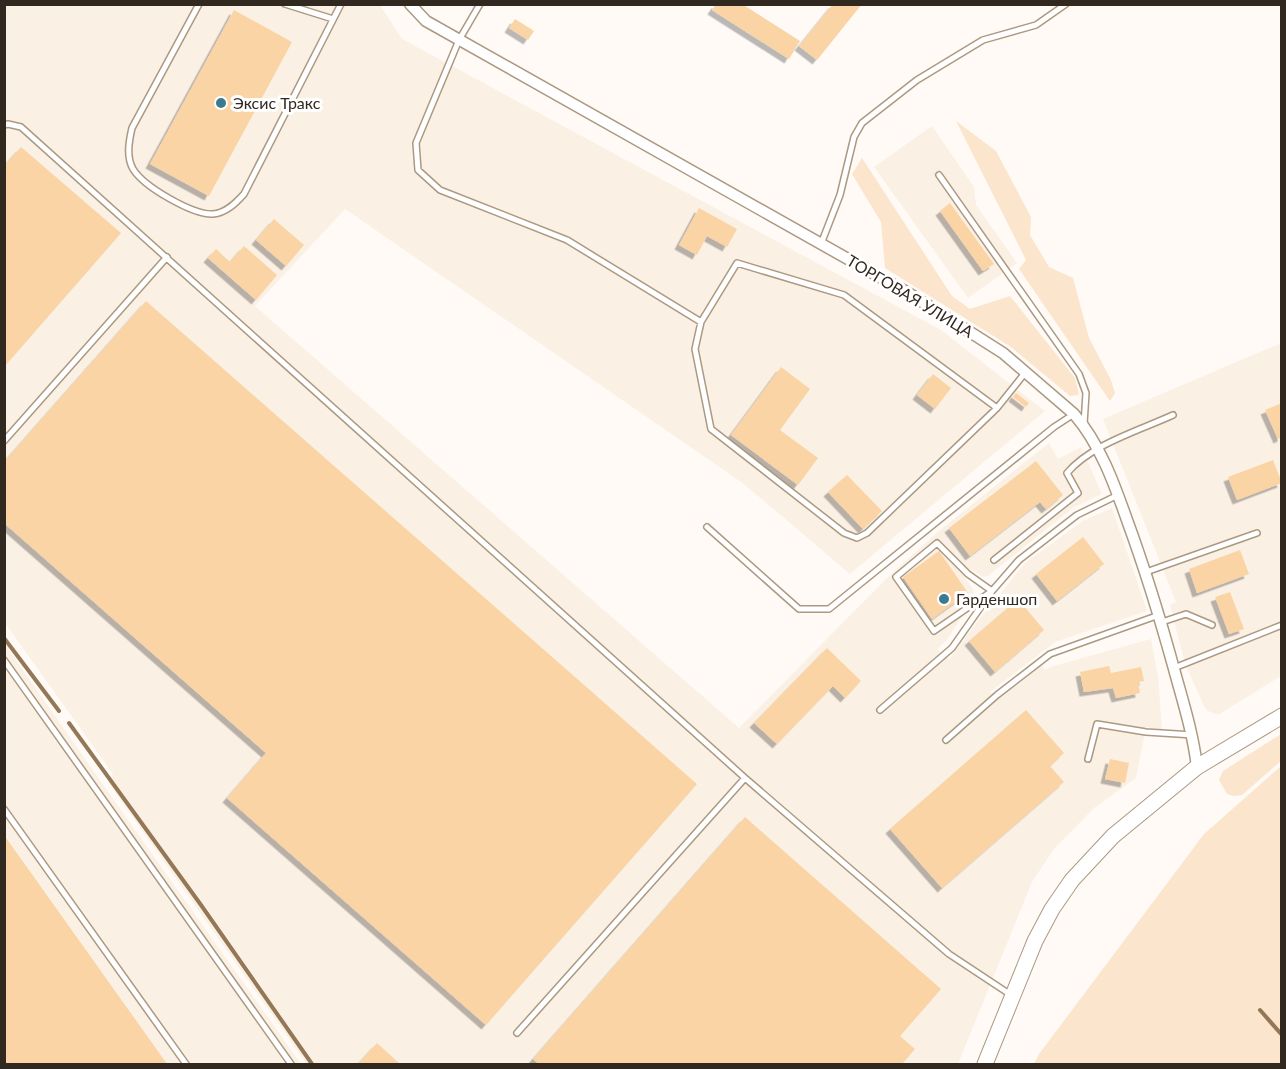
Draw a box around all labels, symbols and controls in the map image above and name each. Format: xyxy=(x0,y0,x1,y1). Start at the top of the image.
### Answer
place label: Эксис Тракс xyxy=(233,93,321,112)
marker: Эксис Тракс xyxy=(214,96,228,110)
street label: ТОРГОВАЯ УЛИЦА xyxy=(844,250,977,341)
place label: Гарденшоп xyxy=(956,589,1037,608)
marker: Гарденшоп xyxy=(937,592,951,606)

